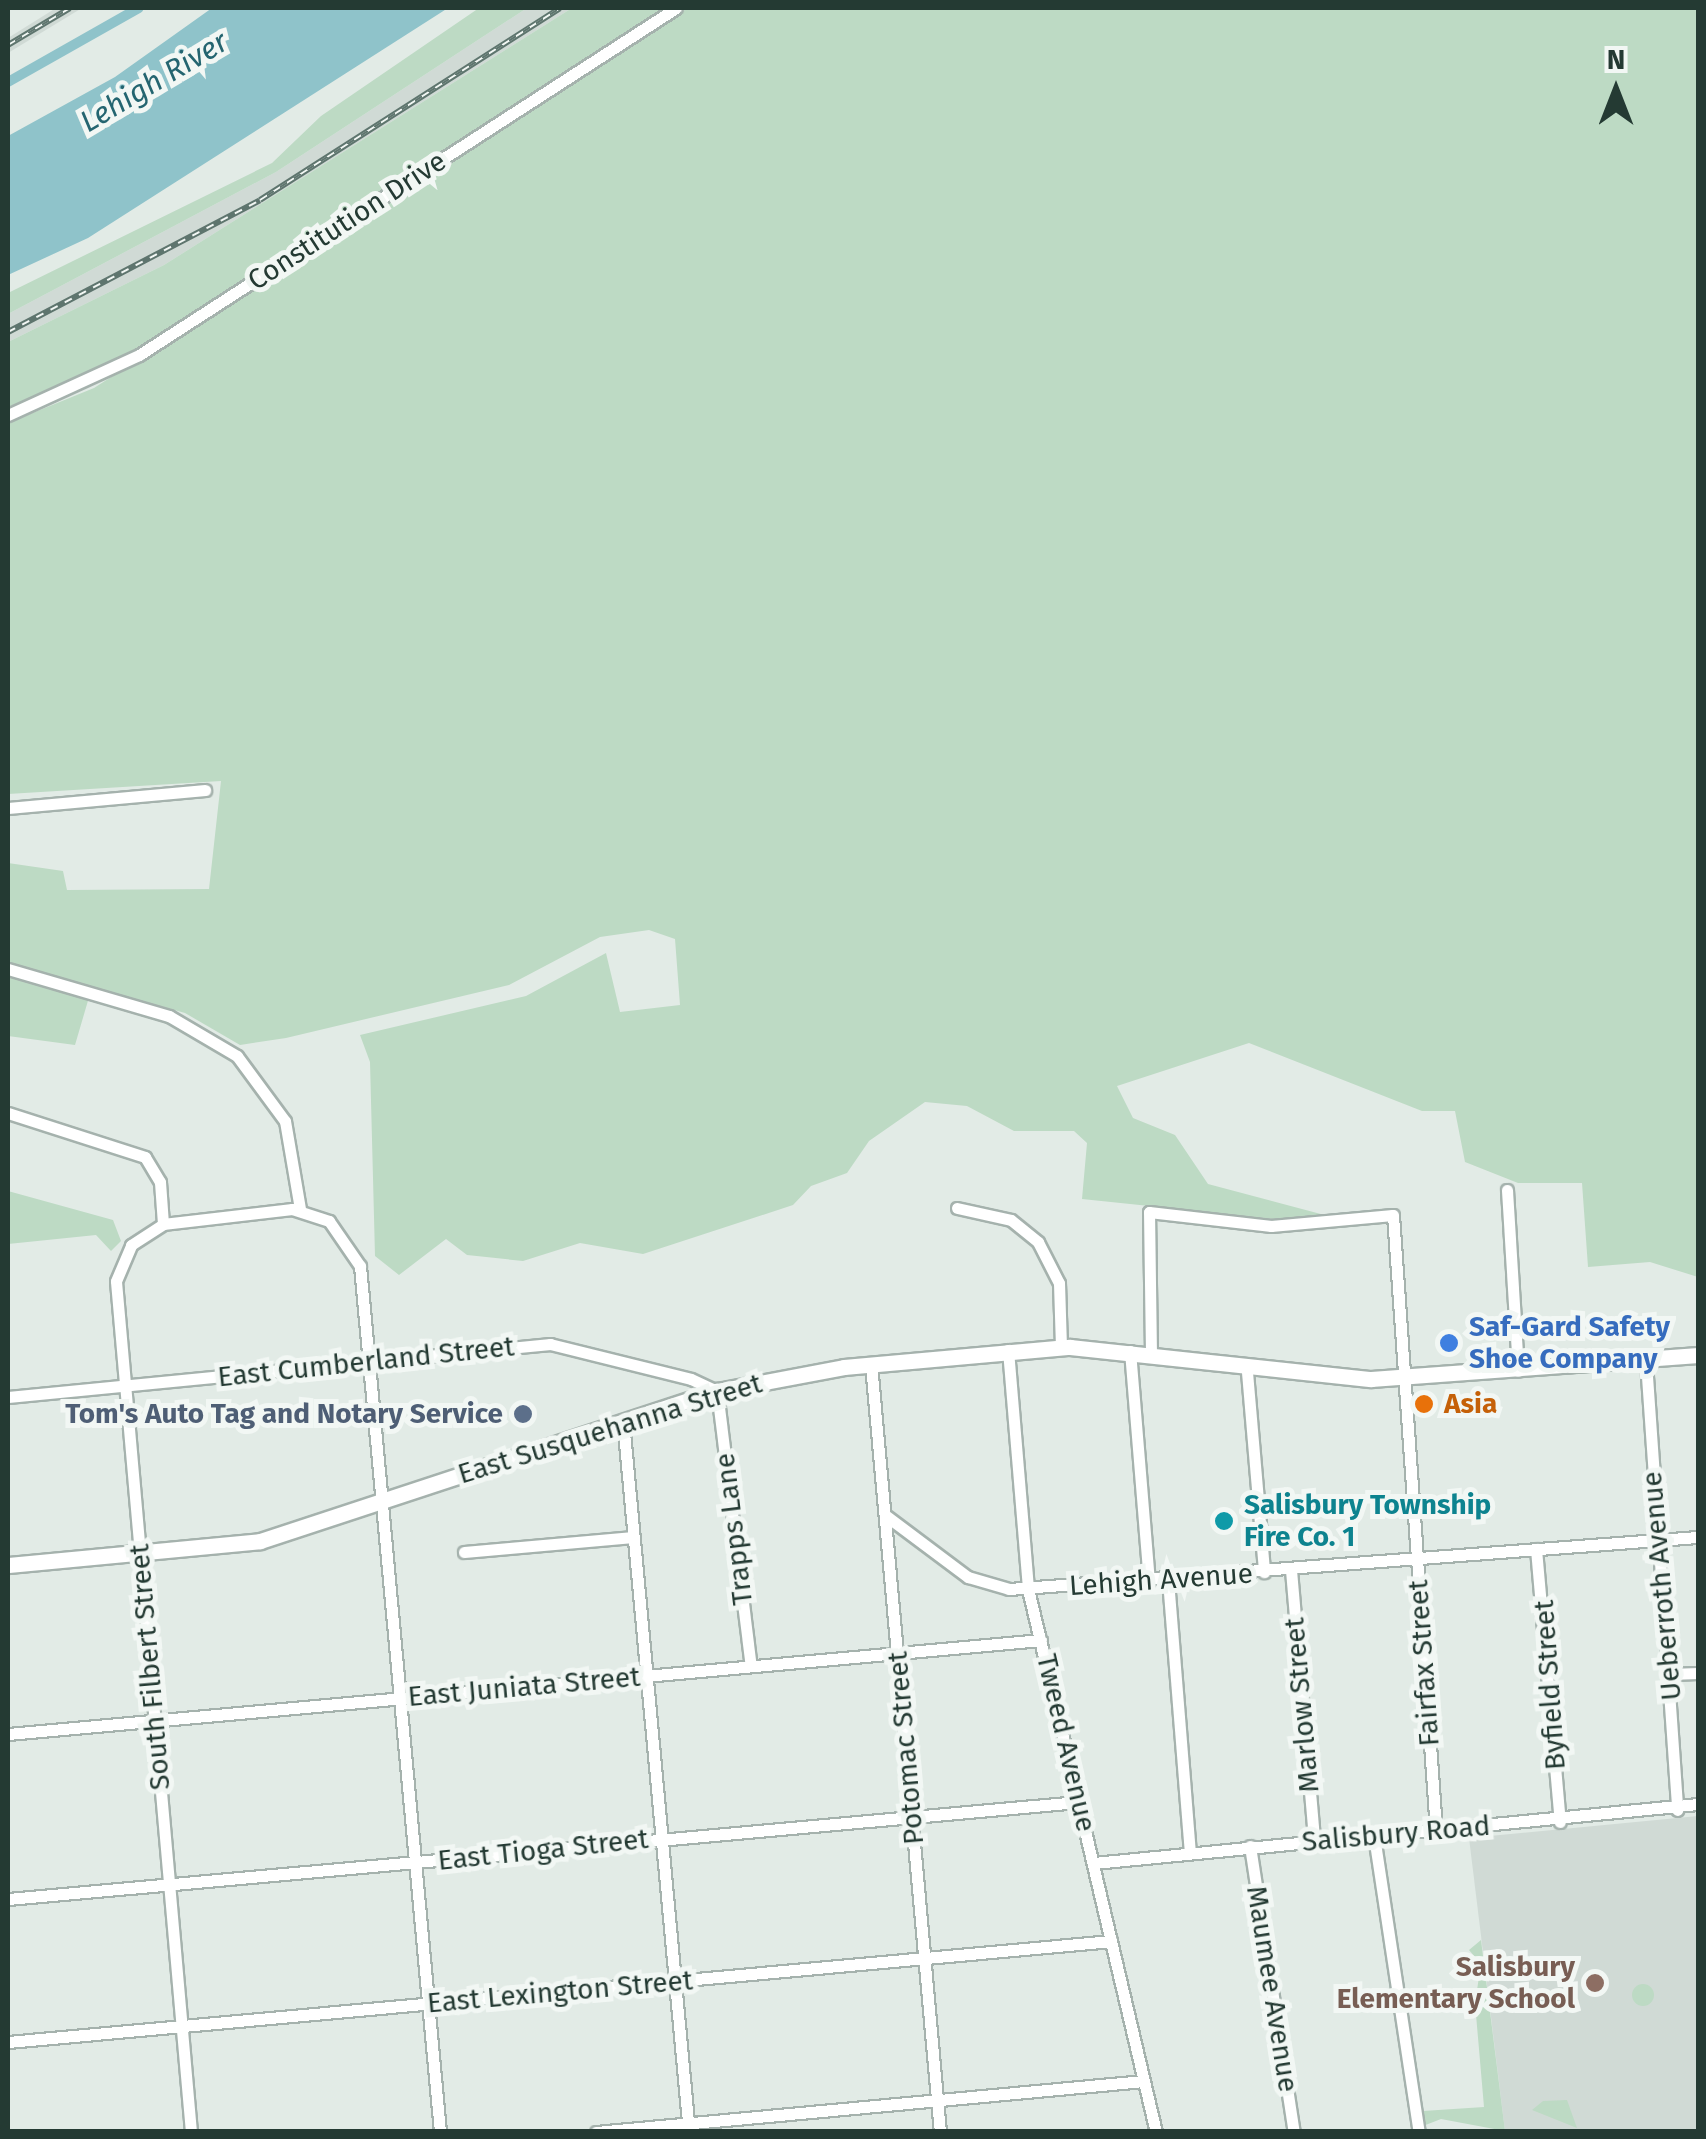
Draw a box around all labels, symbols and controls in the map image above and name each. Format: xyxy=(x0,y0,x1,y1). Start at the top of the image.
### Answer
water label: Lehigh River xyxy=(74,24,234,140)
north arrow xyxy=(1566,40,1666,140)
text: N xyxy=(1607,43,1625,76)
street label: Constitution Drive xyxy=(242,144,452,298)
place label: Saf-Gard Safety Shoe Company xyxy=(1469,1310,1670,1376)
street label: East Cumberland Street xyxy=(216,1330,516,1394)
marker: Saf-Gard Safety Shoe Company xyxy=(1438,1332,1460,1354)
street label: East Susquehanna Street xyxy=(454,1367,766,1491)
place label: Asia xyxy=(1444,1387,1497,1421)
marker: Asia xyxy=(1413,1393,1435,1415)
place label: Tom's Auto Tag and Notary Service xyxy=(65,1397,503,1431)
marker: Tom's Auto Tag and Notary Service xyxy=(512,1403,534,1425)
street label: Trapps Lane xyxy=(708,1451,760,1607)
street label: Ueberroth Avenue xyxy=(1635,1470,1689,1702)
place label: Salisbury Township Fire Co. 1 xyxy=(1244,1488,1491,1554)
marker: Salisbury Township Fire Co. 1 xyxy=(1213,1510,1235,1532)
street label: South Filbert Street xyxy=(123,1543,177,1791)
street label: Lehigh Avenue xyxy=(1068,1557,1254,1603)
street label: Fairfax Street xyxy=(1401,1579,1447,1747)
street label: Byfield Street xyxy=(1527,1599,1573,1771)
street label: Marlow Street xyxy=(1278,1616,1326,1794)
street label: Potomac Street xyxy=(881,1650,931,1846)
street label: Tweed Avenue xyxy=(1029,1651,1103,1835)
street label: East Juniata Street xyxy=(406,1660,642,1714)
street label: Salisbury Road xyxy=(1300,1809,1492,1859)
street label: East Tioga Street xyxy=(436,1822,650,1878)
street label: Maumee Avenue xyxy=(1239,1884,1305,2094)
place label: Salisbury Elementary School xyxy=(1337,1950,1575,2016)
street label: East Lexington Street xyxy=(426,1964,694,2020)
marker: Salisbury Elementary School xyxy=(1584,1972,1606,1994)

